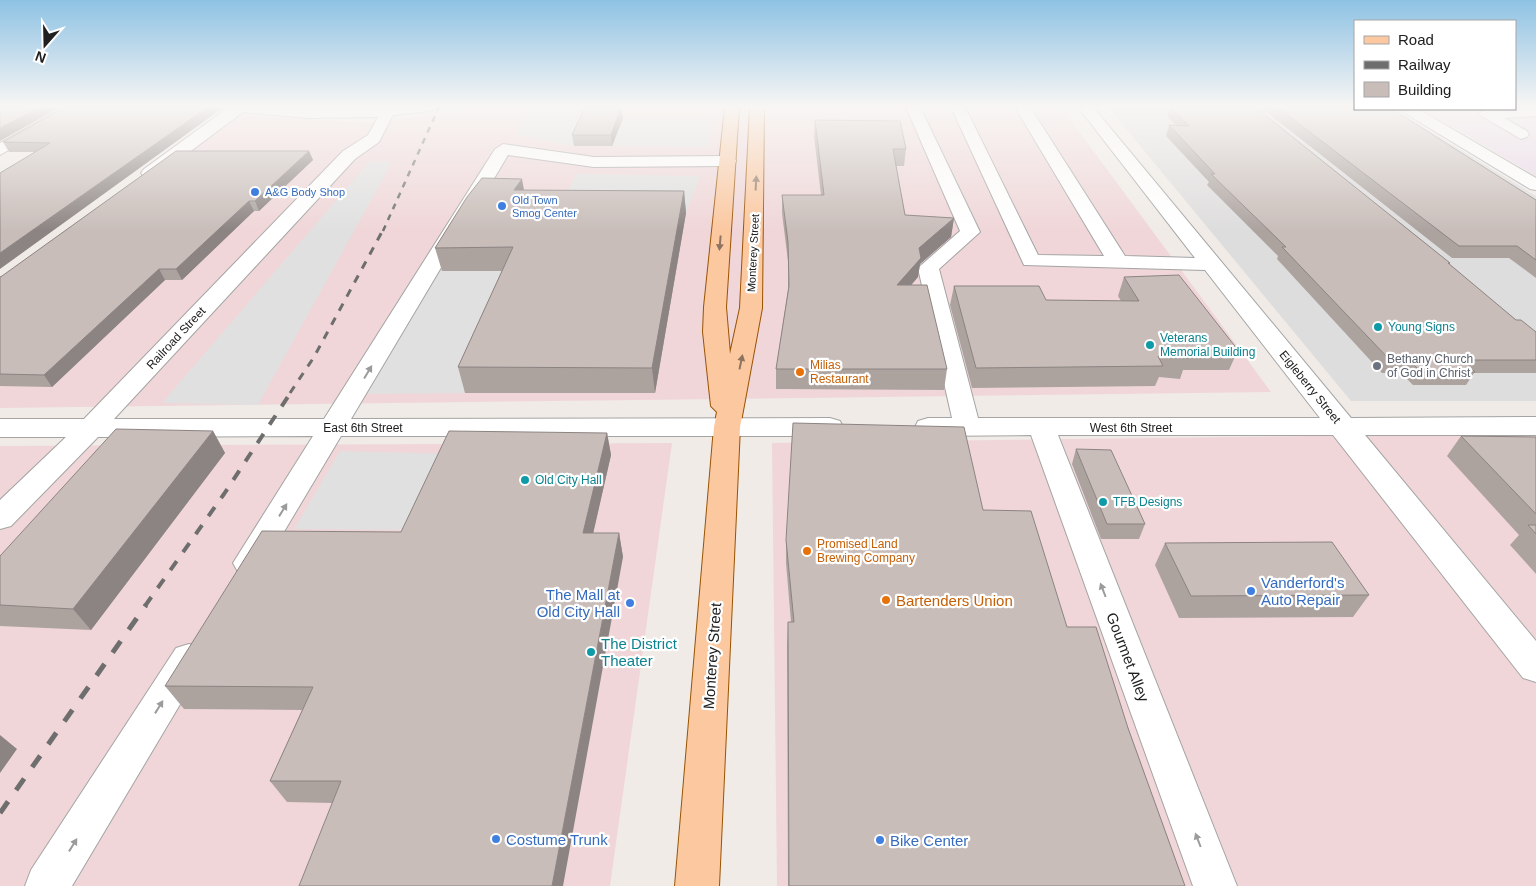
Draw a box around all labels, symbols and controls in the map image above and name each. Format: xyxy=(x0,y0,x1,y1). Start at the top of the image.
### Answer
north arrow xyxy=(20,20,70,70)
legend xyxy=(1354,20,1516,110)
text: Road xyxy=(1398,31,1434,48)
text: N xyxy=(33,48,48,66)
text: Railway xyxy=(1398,56,1451,73)
text: Building xyxy=(1398,81,1451,98)
one-way arrow xyxy=(753,175,761,191)
marker: A&G Body Shop xyxy=(249,186,261,198)
place label: A&G Body Shop xyxy=(265,186,345,198)
place label: Old Town Smog Center xyxy=(512,194,577,219)
marker: Old Town Smog Center xyxy=(496,200,508,212)
street label: Monterey Street xyxy=(745,214,761,292)
one-way arrow xyxy=(716,235,724,251)
street label: Railroad Street xyxy=(144,303,209,372)
place label: Young Signs xyxy=(1388,320,1455,334)
marker: Young Signs xyxy=(1372,321,1384,333)
place label: Veterans Memorial Building xyxy=(1160,331,1255,359)
marker: Veterans Memorial Building xyxy=(1144,339,1156,351)
street label: Eigleberry Street xyxy=(1276,348,1344,427)
place label: Bethany Church of God in Christ xyxy=(1387,352,1473,380)
one-way arrow xyxy=(737,354,745,370)
place label: Milias Restaurant xyxy=(810,358,869,386)
marker: Bethany Church of God in Christ xyxy=(1371,360,1383,372)
one-way arrow xyxy=(364,365,373,378)
marker: Milias Restaurant xyxy=(794,366,806,378)
street label: East 6th Street xyxy=(323,421,403,435)
street label: West 6th Street xyxy=(1090,421,1173,435)
place label: Old City Hall xyxy=(535,473,602,487)
marker: Old City Hall xyxy=(519,474,531,486)
place label: TFB Designs xyxy=(1113,495,1182,509)
marker: TFB Designs xyxy=(1097,496,1109,508)
one-way arrow xyxy=(278,503,287,516)
place label: Promised Land Brewing Company xyxy=(817,537,915,565)
marker: Promised Land Brewing Company xyxy=(801,545,813,557)
place label: Vanderford's Auto Repair xyxy=(1261,574,1344,608)
one-way arrow xyxy=(1099,583,1106,598)
marker: Vanderford's Auto Repair xyxy=(1245,585,1257,597)
place label: The Mall at Old City Hall xyxy=(537,586,621,620)
place label: Bartenders Union xyxy=(896,592,1013,609)
marker: Bartenders Union xyxy=(880,594,892,606)
marker: The Mall at Old City Hall xyxy=(624,597,636,609)
street label: Monterey Street xyxy=(700,601,724,710)
street label: Gourmet Alley xyxy=(1103,610,1153,704)
place label: The District Theater xyxy=(601,635,678,669)
marker: The District Theater xyxy=(585,646,597,658)
one-way arrow xyxy=(155,700,164,714)
place label: Costume Trunk xyxy=(506,831,608,848)
place label: Bike Center xyxy=(890,832,968,849)
marker: Costume Trunk xyxy=(490,833,502,845)
one-way arrow xyxy=(1194,833,1201,848)
marker: Bike Center xyxy=(874,834,886,846)
one-way arrow xyxy=(68,838,78,851)

